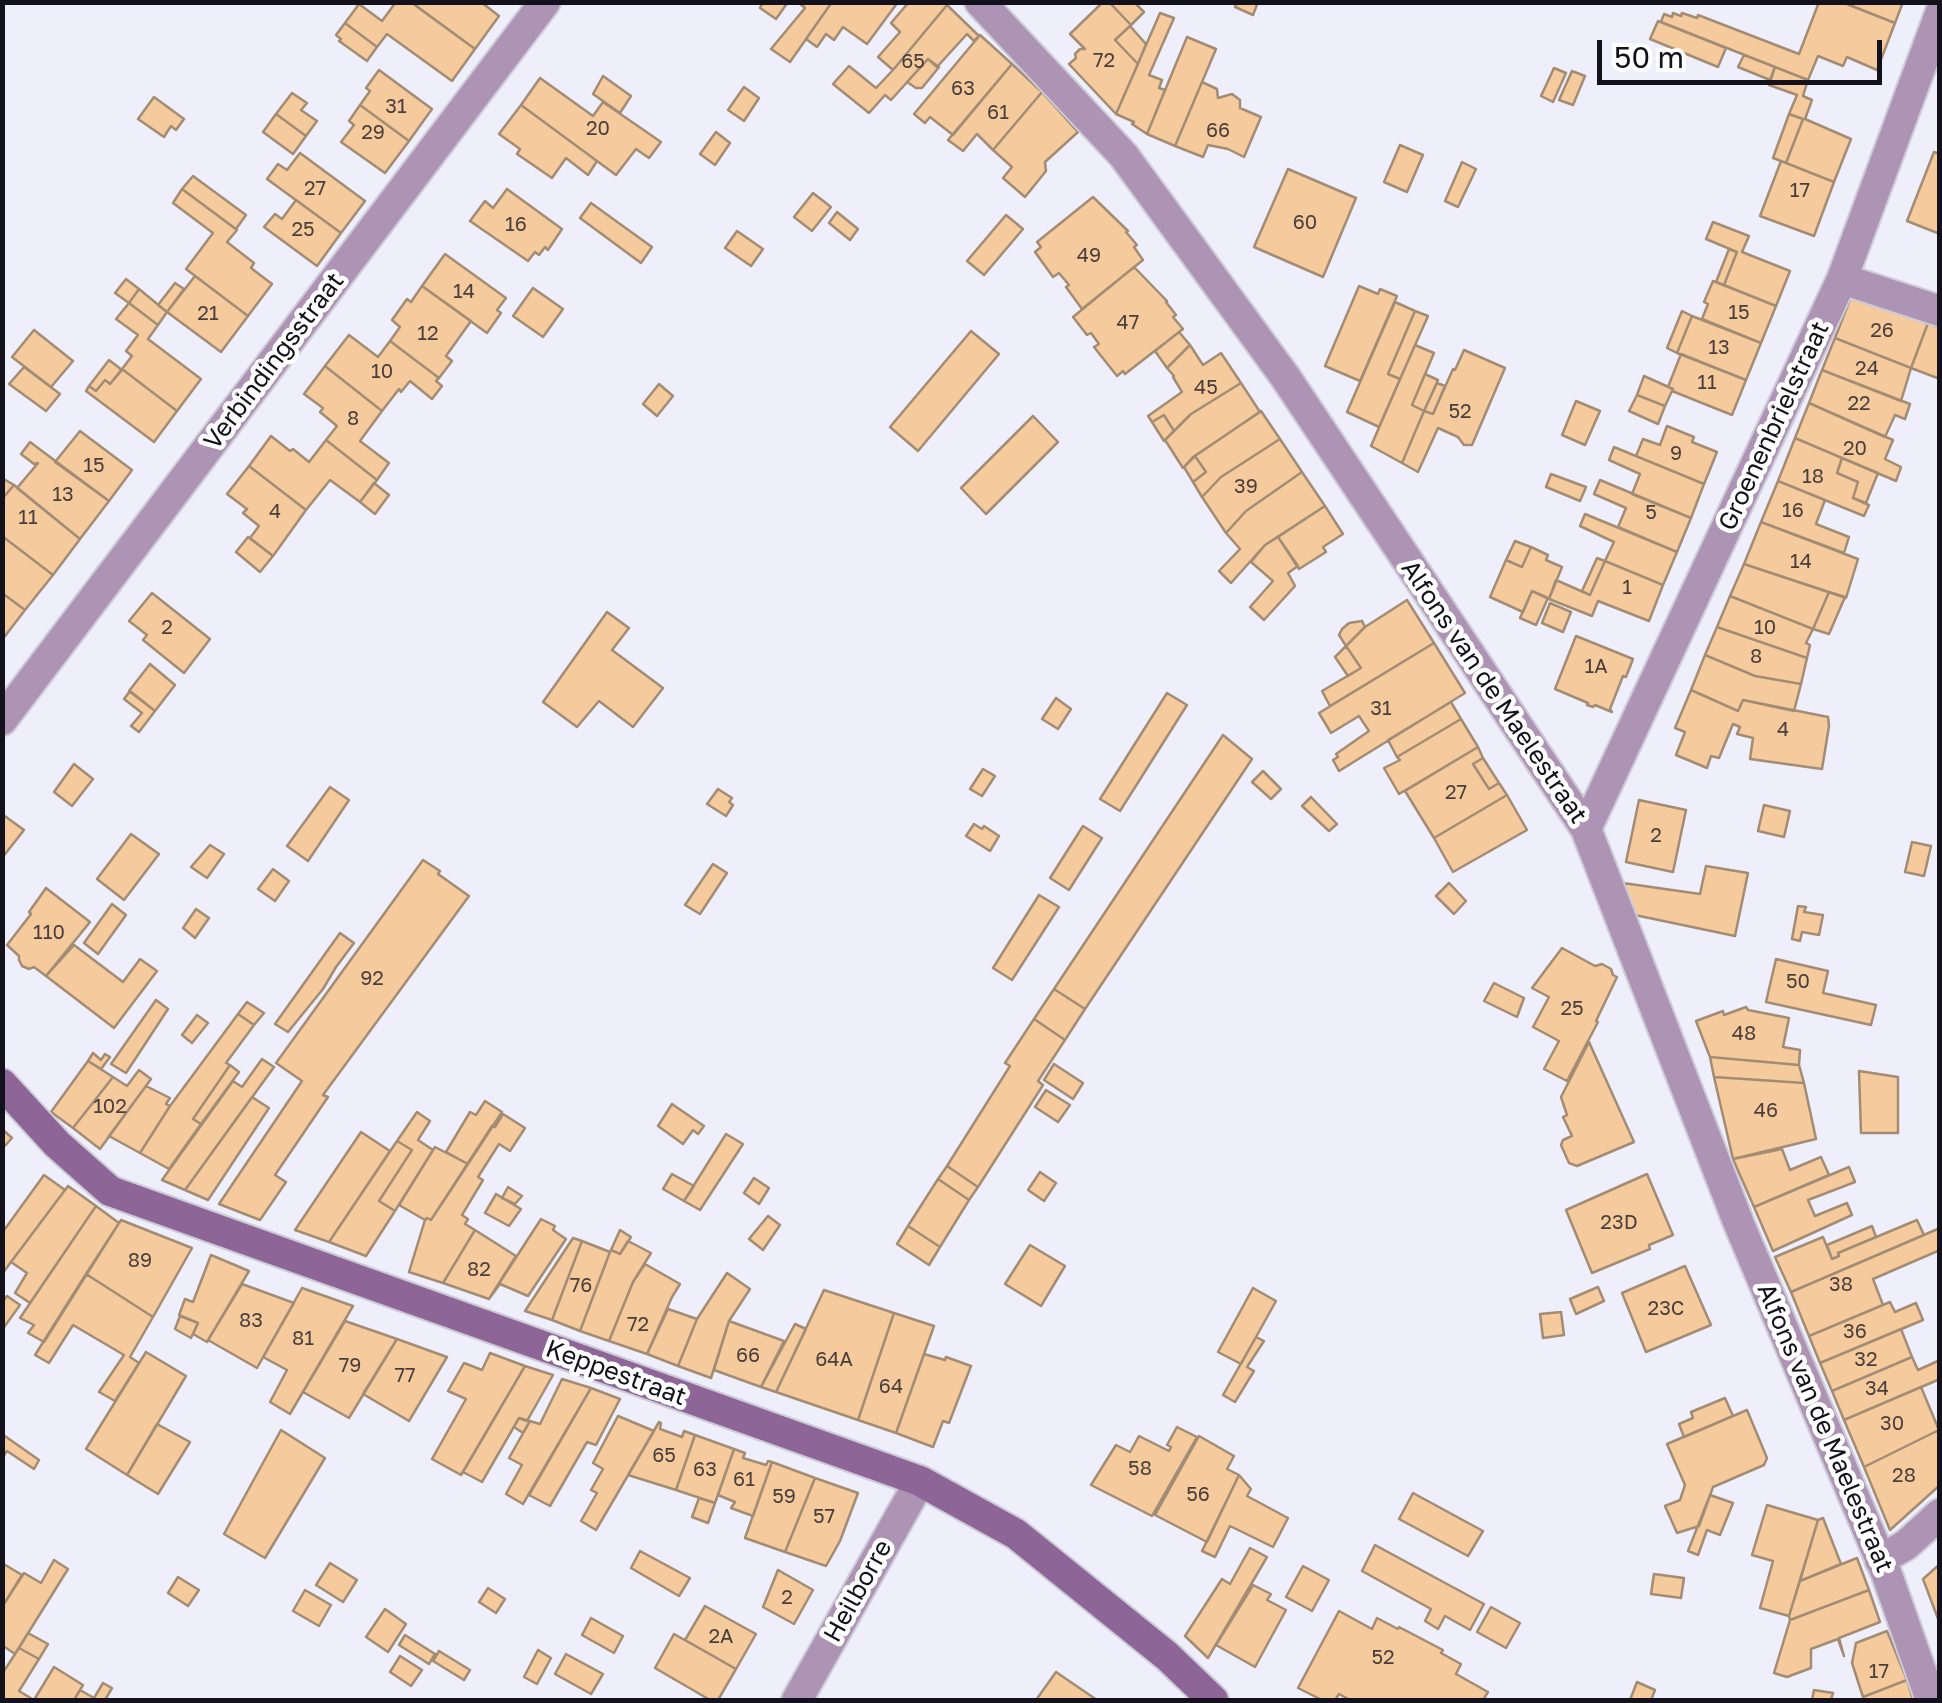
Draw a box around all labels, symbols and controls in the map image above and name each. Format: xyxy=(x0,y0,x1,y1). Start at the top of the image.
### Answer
scale bar xyxy=(1602,20,1887,82)
text: 50 m xyxy=(1614,39,1684,75)
house number: 72 xyxy=(1093,49,1115,73)
house number: 65 xyxy=(901,50,925,74)
house number: 63 xyxy=(951,77,975,101)
house number: 31 xyxy=(385,95,407,119)
house number: 61 xyxy=(987,101,1009,125)
house number: 20 xyxy=(586,117,610,141)
house number: 66 xyxy=(1206,119,1230,143)
house number: 29 xyxy=(361,121,385,145)
house number: 27 xyxy=(304,177,326,201)
house number: 17 xyxy=(1790,179,1810,203)
house number: 60 xyxy=(1293,211,1317,235)
house number: 16 xyxy=(505,213,527,237)
house number: 25 xyxy=(291,218,315,242)
house number: 49 xyxy=(1077,244,1101,268)
street label: Verbindingsstraat xyxy=(198,267,350,455)
house number: 14 xyxy=(453,280,475,304)
house number: 15 xyxy=(1728,301,1750,325)
house number: 21 xyxy=(197,302,219,326)
house number: 47 xyxy=(1117,311,1139,335)
street label: Groenenbrielstraat xyxy=(1712,317,1836,535)
house number: 26 xyxy=(1870,319,1894,343)
house number: 12 xyxy=(417,322,439,346)
house number: 13 xyxy=(1708,336,1730,360)
house number: 24 xyxy=(1855,357,1879,381)
house number: 10 xyxy=(371,360,393,384)
house number: 11 xyxy=(1697,371,1717,395)
house number: 45 xyxy=(1194,376,1218,400)
house number: 22 xyxy=(1847,392,1871,416)
house number: 52 xyxy=(1448,400,1472,424)
house number: 8 xyxy=(347,407,359,431)
house number: 20 xyxy=(1843,437,1867,461)
house number: 9 xyxy=(1670,442,1682,466)
house number: 15 xyxy=(83,454,105,478)
house number: 18 xyxy=(1802,465,1824,489)
house number: 39 xyxy=(1234,475,1258,499)
house number: 13 xyxy=(52,483,74,507)
house number: 16 xyxy=(1782,499,1804,523)
house number: 4 xyxy=(269,500,281,524)
house number: 5 xyxy=(1645,501,1657,525)
house number: 11 xyxy=(18,506,38,530)
house number: 14 xyxy=(1790,550,1812,574)
street label: Alfons van de Maelestraat xyxy=(1395,555,1593,829)
house number: 1 xyxy=(1622,576,1632,600)
house number: 2 xyxy=(161,616,173,640)
house number: 10 xyxy=(1754,616,1776,640)
house number: 8 xyxy=(1750,645,1762,669)
house number: 1A xyxy=(1584,655,1608,679)
house number: 31 xyxy=(1370,697,1392,721)
house number: 4 xyxy=(1777,718,1789,742)
house number: 27 xyxy=(1445,781,1467,805)
house number: 2 xyxy=(1650,824,1662,848)
house number: 110 xyxy=(33,921,65,945)
house number: 92 xyxy=(360,967,384,991)
house number: 50 xyxy=(1786,970,1810,994)
house number: 25 xyxy=(1560,997,1584,1021)
house number: 48 xyxy=(1732,1022,1756,1046)
house number: 102 xyxy=(93,1095,127,1119)
house number: 46 xyxy=(1754,1099,1778,1123)
house number: 23D xyxy=(1600,1211,1638,1235)
house number: 89 xyxy=(128,1249,152,1273)
house number: 82 xyxy=(467,1258,491,1282)
house number: 38 xyxy=(1829,1273,1853,1297)
house number: 76 xyxy=(570,1274,592,1298)
street label: Alfons van de Maelestraat xyxy=(1750,1279,1900,1577)
house number: 23C xyxy=(1648,1297,1684,1321)
house number: 83 xyxy=(239,1309,263,1333)
house number: 72 xyxy=(627,1313,649,1337)
house number: 36 xyxy=(1843,1320,1867,1344)
house number: 81 xyxy=(292,1327,314,1351)
street label: Keppestraat xyxy=(542,1334,690,1412)
house number: 66 xyxy=(736,1344,760,1368)
house number: 64A xyxy=(815,1348,853,1372)
house number: 32 xyxy=(1854,1348,1878,1372)
house number: 79 xyxy=(339,1354,361,1378)
house number: 77 xyxy=(394,1364,416,1388)
house number: 64 xyxy=(879,1375,903,1399)
house number: 34 xyxy=(1865,1377,1889,1401)
house number: 30 xyxy=(1880,1412,1904,1436)
house number: 65 xyxy=(652,1444,676,1468)
house number: 58 xyxy=(1128,1457,1152,1481)
house number: 63 xyxy=(693,1458,717,1482)
house number: 28 xyxy=(1892,1464,1916,1488)
house number: 61 xyxy=(733,1468,755,1492)
house number: 56 xyxy=(1186,1483,1210,1507)
house number: 59 xyxy=(772,1485,796,1509)
house number: 57 xyxy=(813,1505,835,1529)
street label: Heilborre xyxy=(818,1535,898,1647)
house number: 2 xyxy=(781,1586,793,1610)
house number: 2A xyxy=(709,1625,733,1649)
house number: 52 xyxy=(1371,1646,1395,1670)
house number: 17 xyxy=(1869,1660,1889,1684)

